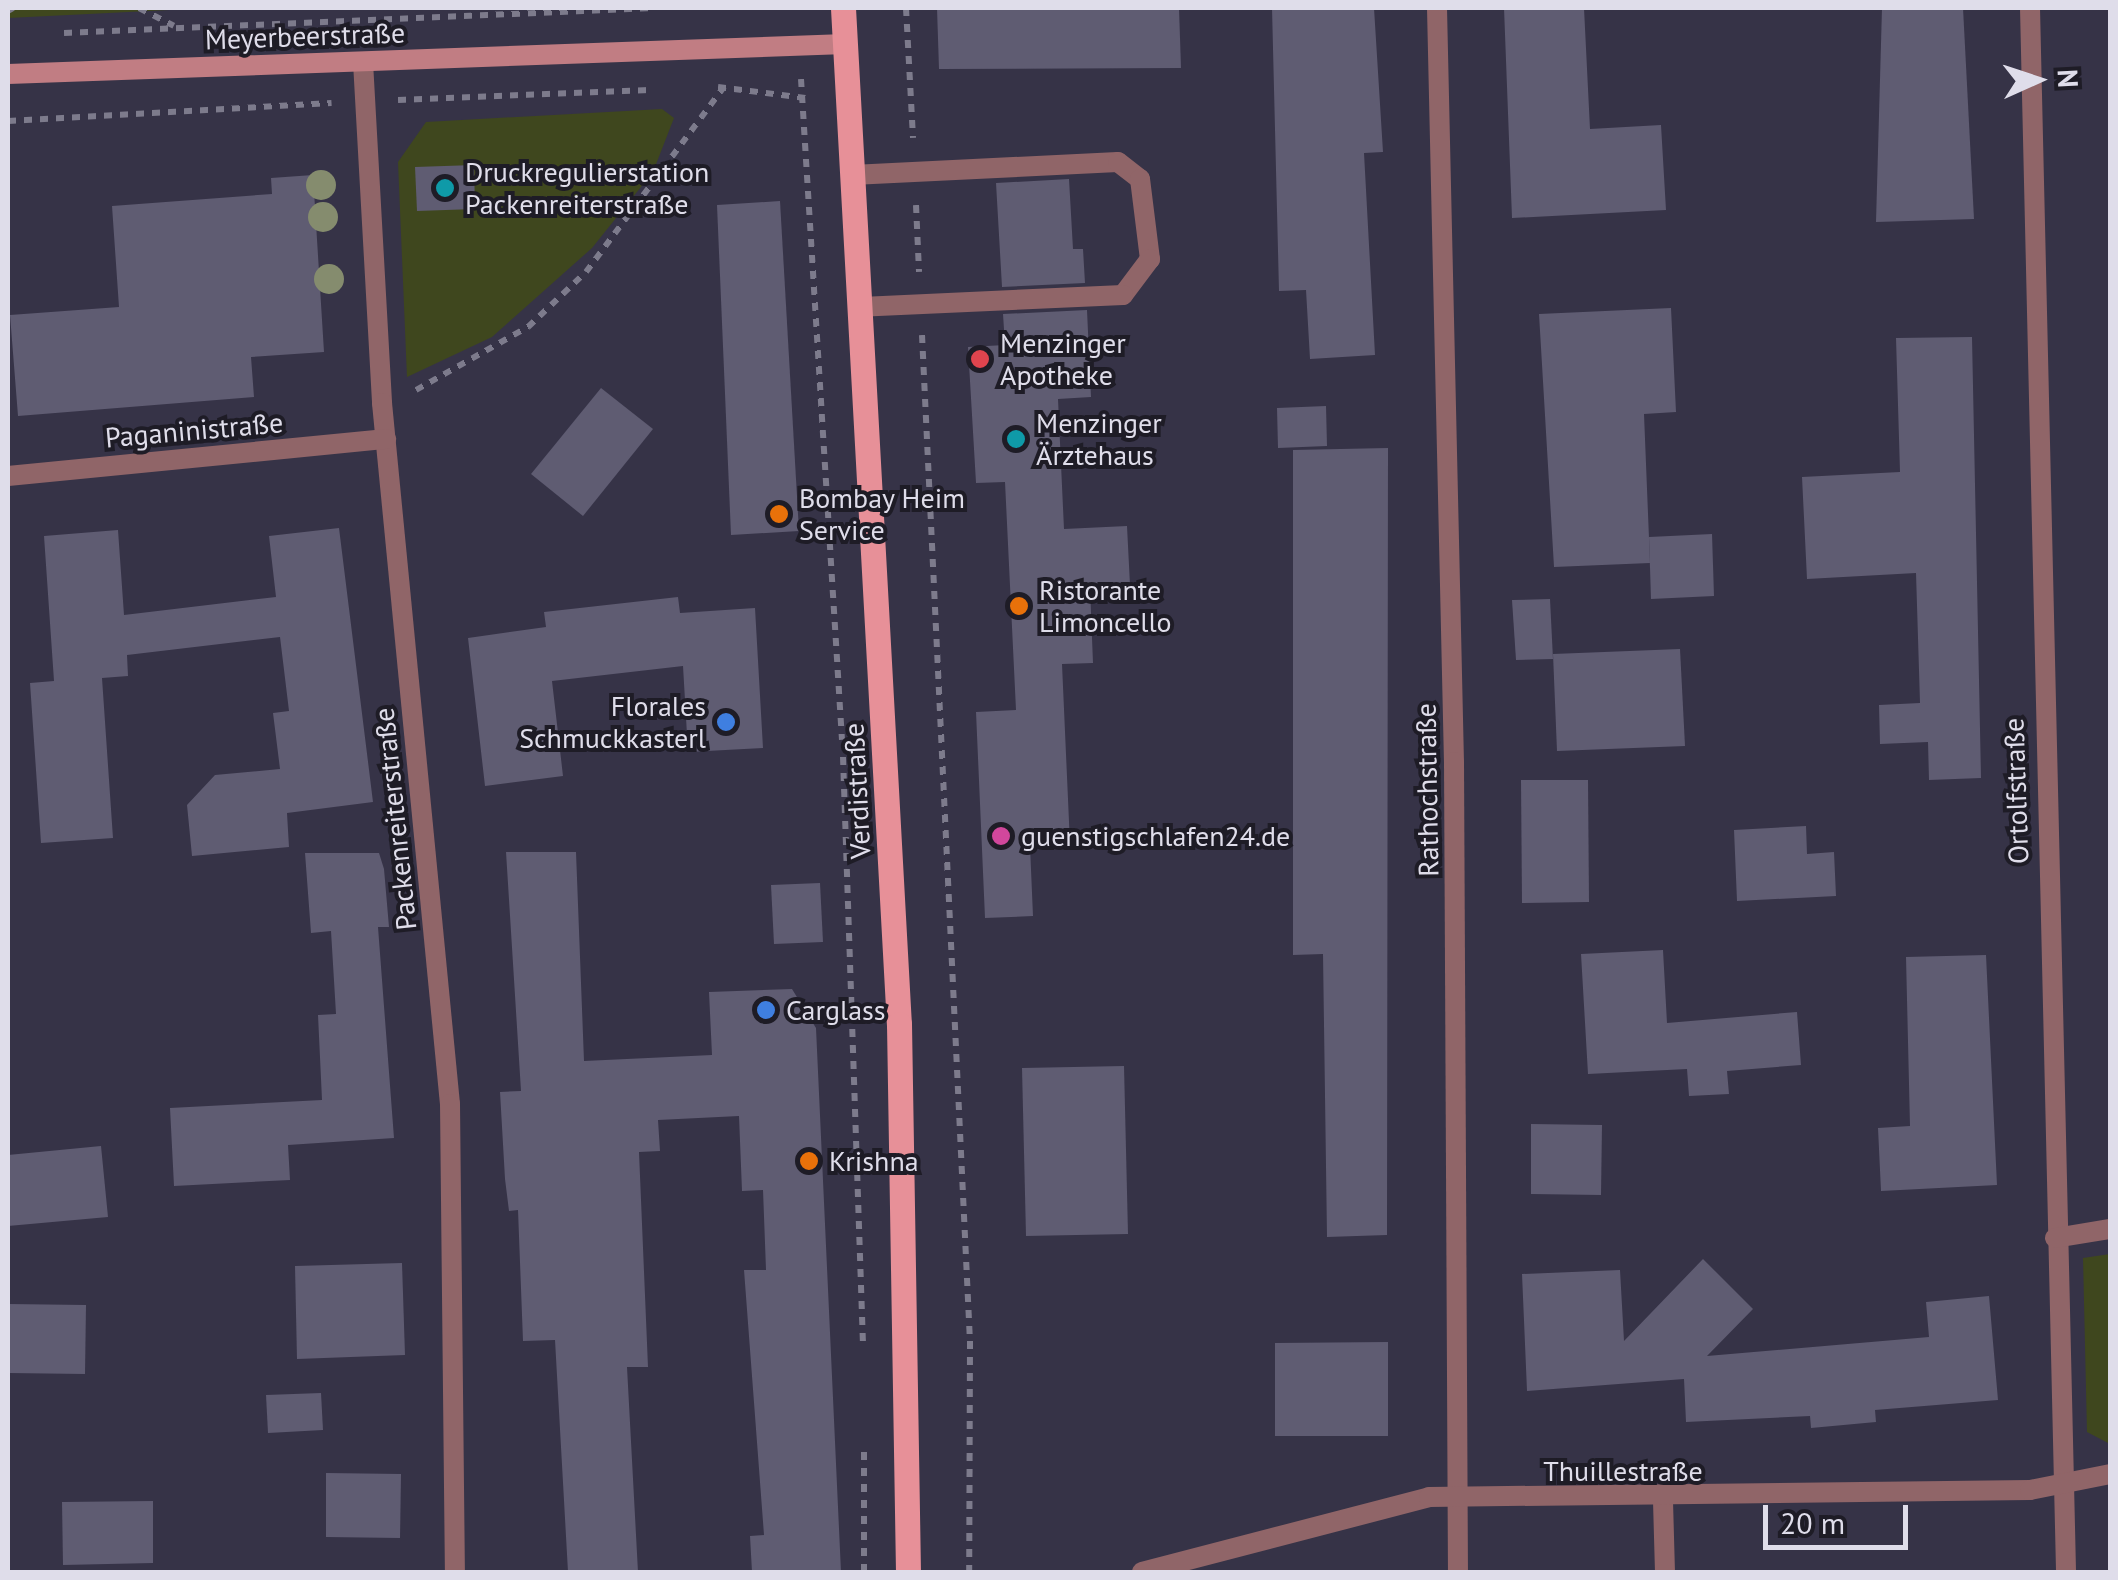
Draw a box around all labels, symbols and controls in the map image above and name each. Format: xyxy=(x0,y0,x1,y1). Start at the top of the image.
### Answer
street label: Meyerbeerstraße xyxy=(204,16,406,56)
north arrow xyxy=(1988,30,2088,130)
text: N xyxy=(2050,68,2087,89)
place label: Druckregulierstation Packenreiterstraße xyxy=(465,155,709,221)
marker: Druckregulierstation Packenreiterstraße xyxy=(434,177,456,199)
place label: Menzinger Apotheke xyxy=(1000,326,1126,392)
marker: Menzinger Apotheke xyxy=(969,348,991,370)
street label: Paganinistraße xyxy=(104,405,284,455)
place label: Menzinger Ärztehaus xyxy=(1036,406,1162,472)
marker: Menzinger Ärztehaus xyxy=(1005,428,1027,450)
place label: Bombay Heim Service xyxy=(799,481,966,547)
marker: Bombay Heim Service xyxy=(768,503,790,525)
place label: Ristorante Limoncello xyxy=(1039,573,1172,639)
marker: Ristorante Limoncello xyxy=(1008,595,1030,617)
place label: Florales Schmuckkasterl xyxy=(519,689,706,755)
street label: Rathochstraße xyxy=(1409,703,1445,877)
street label: Packenreiterstraße xyxy=(367,706,423,932)
marker: Florales Schmuckkasterl xyxy=(715,711,737,733)
street label: Ortolfstraße xyxy=(1997,717,2035,865)
street label: Verdistraße xyxy=(837,722,877,860)
place label: guenstigschlafen24.de xyxy=(1021,819,1290,853)
marker: guenstigschlafen24.de xyxy=(990,825,1012,847)
place label: Carglass xyxy=(786,993,886,1027)
marker: Carglass xyxy=(755,999,777,1021)
place label: Krishna xyxy=(829,1144,919,1178)
marker: Krishna xyxy=(798,1150,820,1172)
street label: Thuillestraße xyxy=(1543,1454,1703,1488)
scale bar xyxy=(1768,1485,1913,1547)
text: 20 m xyxy=(1780,1503,1845,1542)

